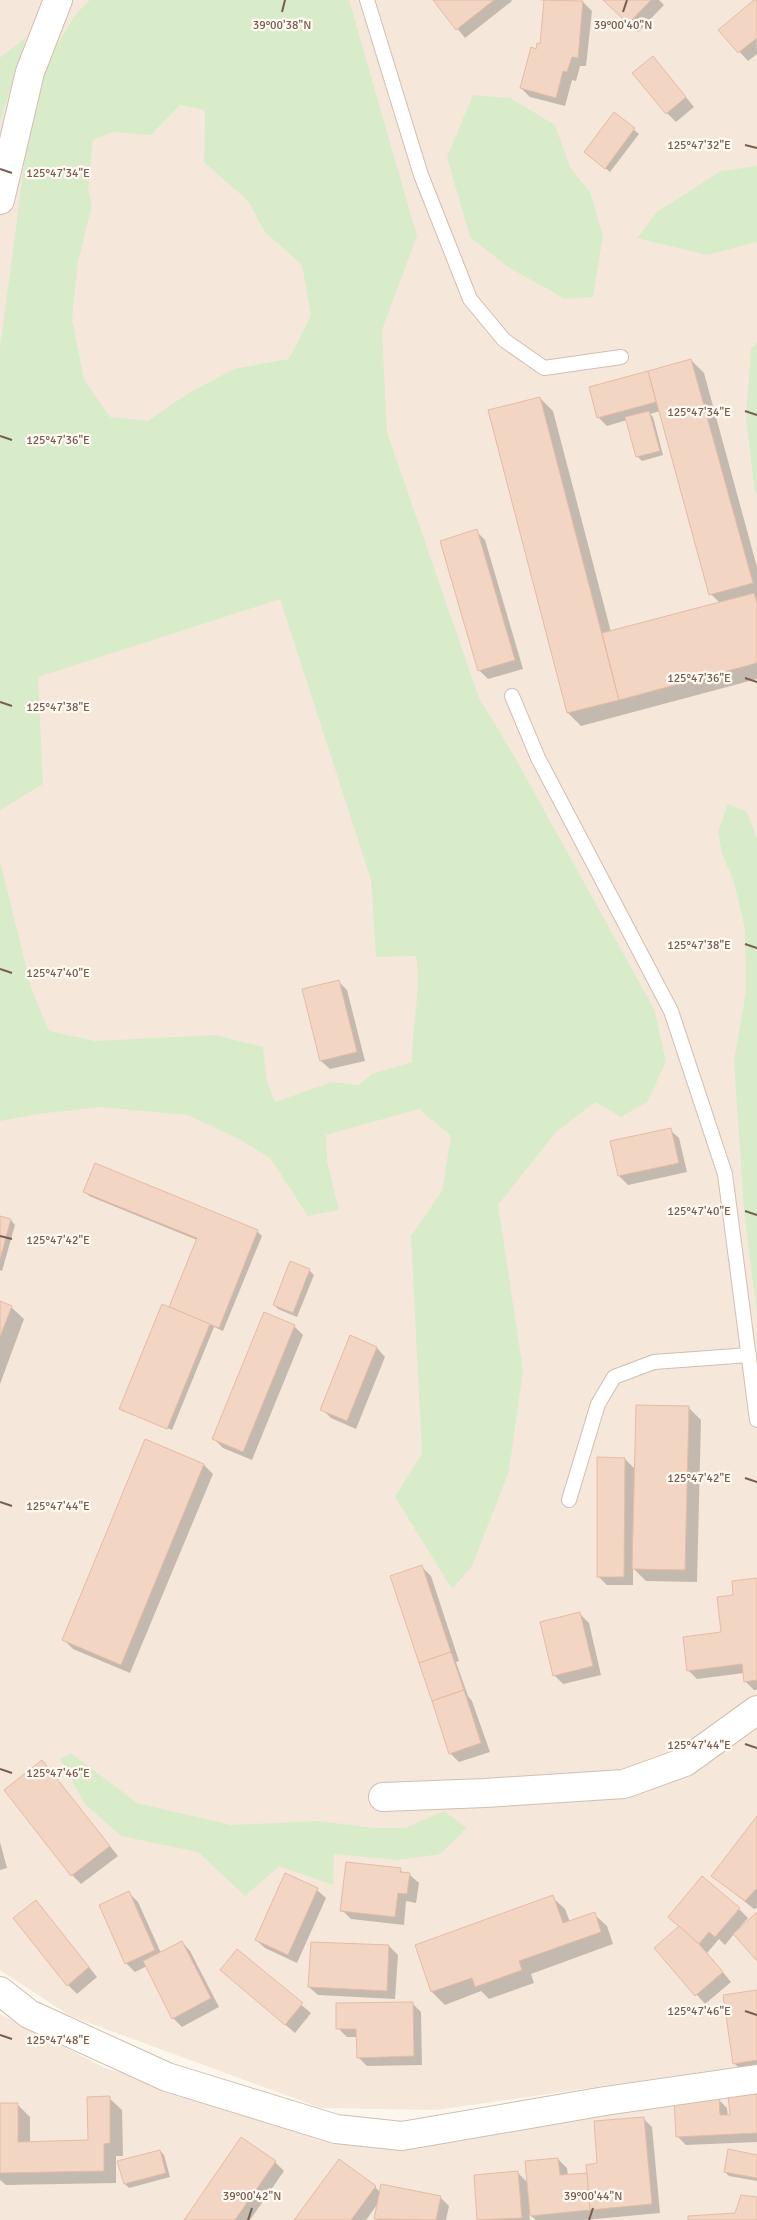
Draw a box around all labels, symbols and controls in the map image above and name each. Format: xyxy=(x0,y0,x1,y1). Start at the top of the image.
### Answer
text: 39°00'38"N xyxy=(253,18,311,33)
text: 39°00'40"N xyxy=(594,18,652,33)
text: 125°47'32"E xyxy=(667,138,731,153)
text: 125°47'34"E xyxy=(26,166,90,181)
text: 125°47'34"E xyxy=(667,405,731,420)
text: 125°47'36"E xyxy=(26,433,90,448)
text: 125°47'36"E xyxy=(667,671,731,686)
text: 125°47'38"E xyxy=(26,700,90,715)
text: 125°47'38"E xyxy=(667,938,731,953)
text: 125°47'40"E xyxy=(26,966,90,981)
text: 125°47'40"E xyxy=(667,1204,731,1219)
text: 125°47'42"E xyxy=(26,1233,90,1248)
text: 125°47'42"E xyxy=(667,1471,731,1486)
text: 125°47'44"E xyxy=(26,1499,90,1514)
text: 125°47'44"E xyxy=(667,1738,731,1753)
text: 125°47'46"E xyxy=(26,1766,90,1781)
text: 125°47'46"E xyxy=(667,2004,731,2019)
text: 125°47'48"E xyxy=(26,2033,90,2048)
text: 39°00'42"N xyxy=(223,2189,281,2204)
text: 39°00'44"N xyxy=(564,2189,622,2204)

